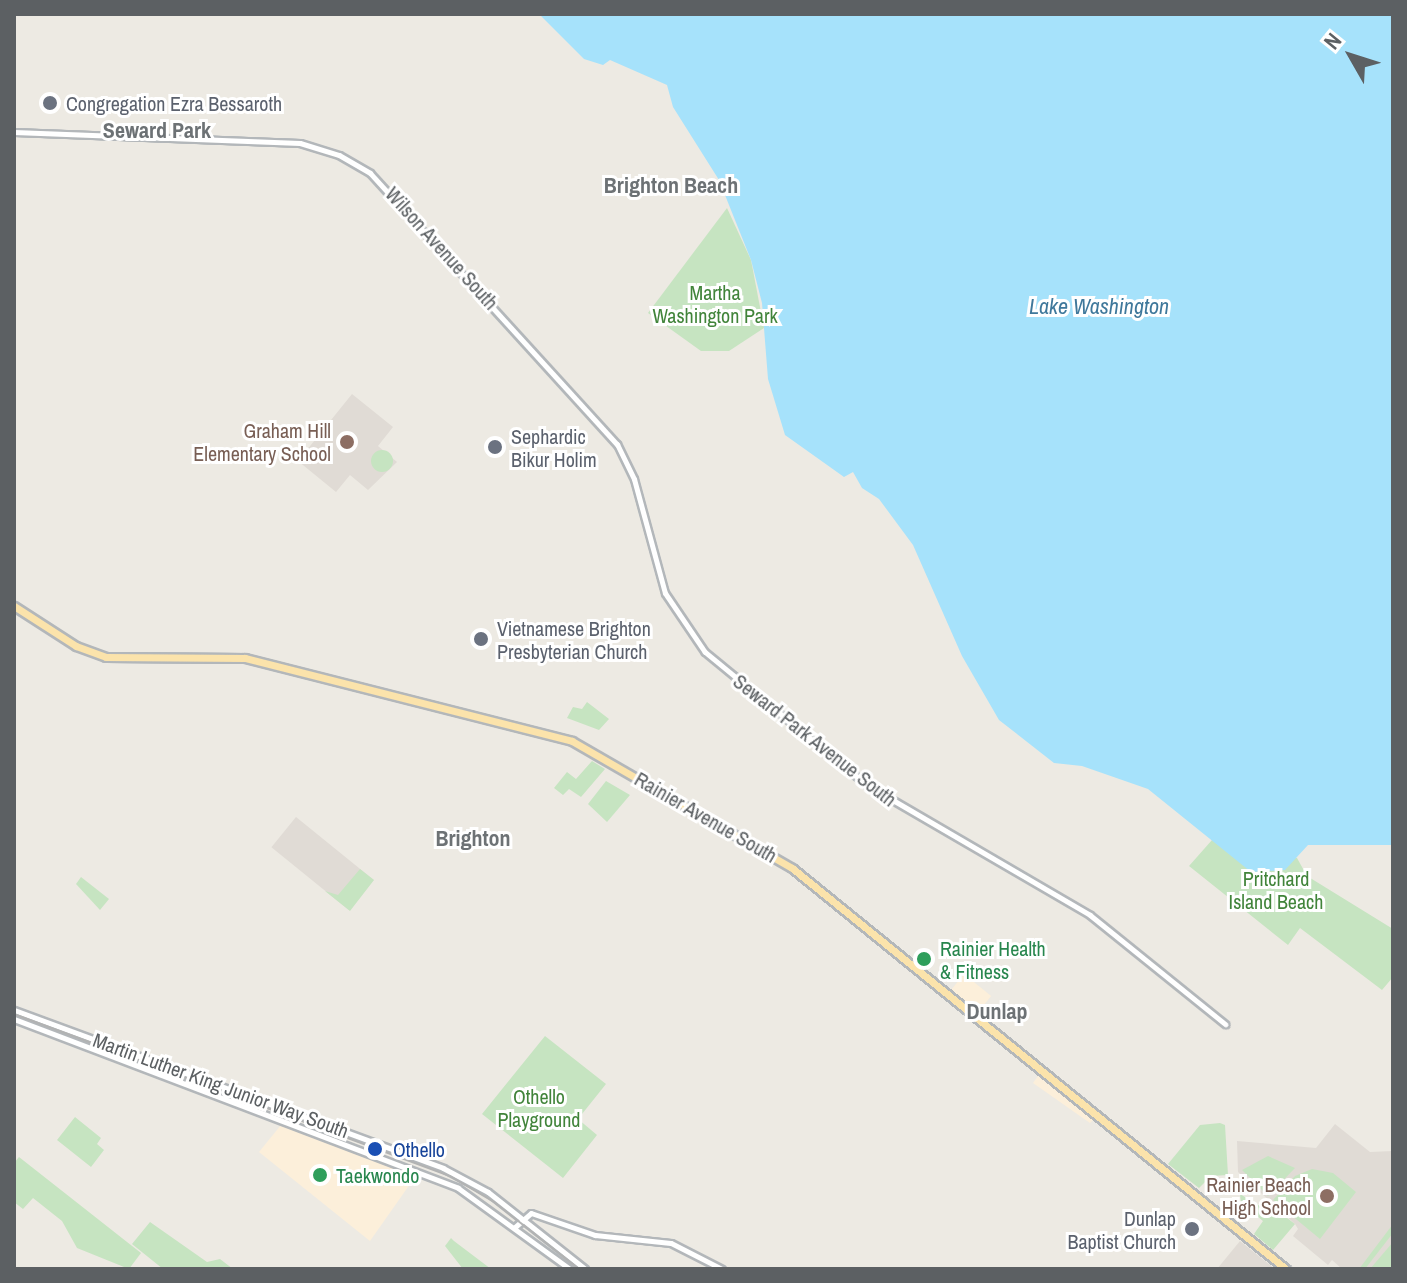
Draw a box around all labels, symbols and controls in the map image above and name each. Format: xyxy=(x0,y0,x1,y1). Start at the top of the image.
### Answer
north arrow xyxy=(1311,16,1391,96)
text: N xyxy=(1317,26,1348,55)
place label: Congregation Ezra Bessaroth xyxy=(66,91,282,115)
marker: Congregation Ezra Bessaroth xyxy=(41,94,59,112)
district label: Seward Park xyxy=(103,118,211,144)
district label: Brighton Beach xyxy=(604,173,738,199)
street label: Wilson Avenue South xyxy=(380,181,504,315)
park label: Martha Washington Park xyxy=(652,281,778,328)
water label: Lake Washington xyxy=(1029,294,1169,320)
place label: Graham Hill Elementary School xyxy=(193,418,331,465)
place label: Sephardic Bikur Holim xyxy=(511,424,597,471)
marker: Graham Hill Elementary School xyxy=(338,433,356,451)
marker: Sephardic Bikur Holim xyxy=(486,438,504,456)
place label: Vietnamese Brighton Presbyterian Church xyxy=(497,616,651,663)
marker: Vietnamese Brighton Presbyterian Church xyxy=(472,630,490,648)
street label: Seward Park Avenue South xyxy=(728,669,902,811)
street label: Rainier Avenue South xyxy=(630,766,782,868)
district label: Brighton xyxy=(435,826,511,852)
park label: Pritchard Island Beach xyxy=(1229,867,1323,914)
place label: Rainier Health & Fitness xyxy=(940,936,1046,983)
marker: Rainier Health & Fitness xyxy=(915,950,933,968)
district label: Dunlap xyxy=(966,999,1028,1025)
street label: Martin Luther King Junior Way South xyxy=(90,1028,352,1142)
park label: Othello Playground xyxy=(498,1085,580,1132)
place label: Othello xyxy=(393,1137,445,1161)
marker: Othello xyxy=(364,1138,386,1160)
place label: Taekwondo xyxy=(336,1163,419,1187)
marker: Taekwondo xyxy=(311,1166,329,1184)
place label: Rainier Beach High School xyxy=(1206,1172,1311,1219)
marker: Rainier Beach High School xyxy=(1318,1187,1336,1205)
place label: Dunlap Baptist Church xyxy=(1068,1206,1176,1253)
marker: Dunlap Baptist Church xyxy=(1183,1220,1201,1238)

